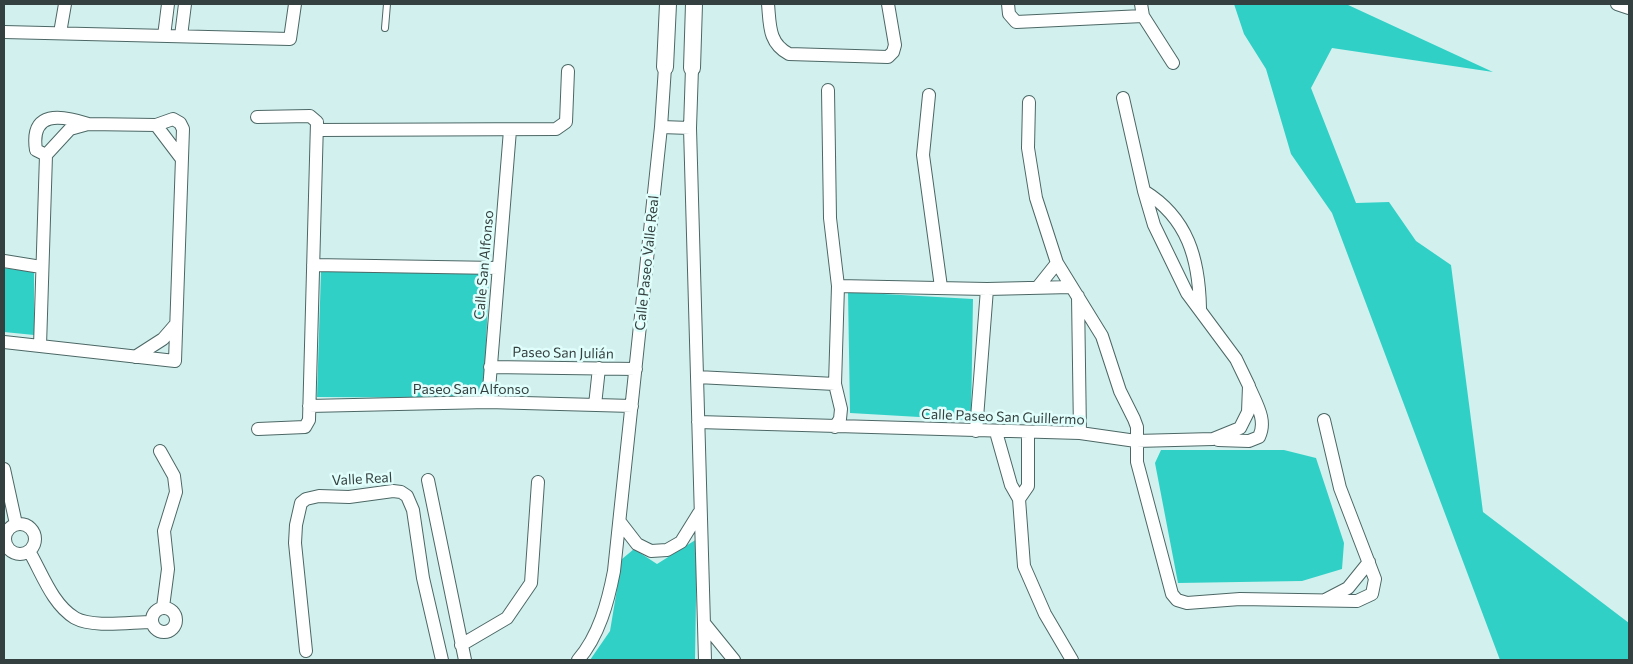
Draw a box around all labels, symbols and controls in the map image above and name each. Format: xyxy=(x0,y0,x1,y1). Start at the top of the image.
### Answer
street label: Calle Paseo Valle Real xyxy=(632,195,662,331)
street label: Calle San Alfonso xyxy=(471,210,497,320)
street label: Paseo San Julián xyxy=(512,344,614,362)
street label: Paseo San Alfonso xyxy=(413,381,529,397)
street label: Calle Paseo San Guillermo xyxy=(921,406,1085,428)
street label: Valle Real xyxy=(331,469,393,489)

